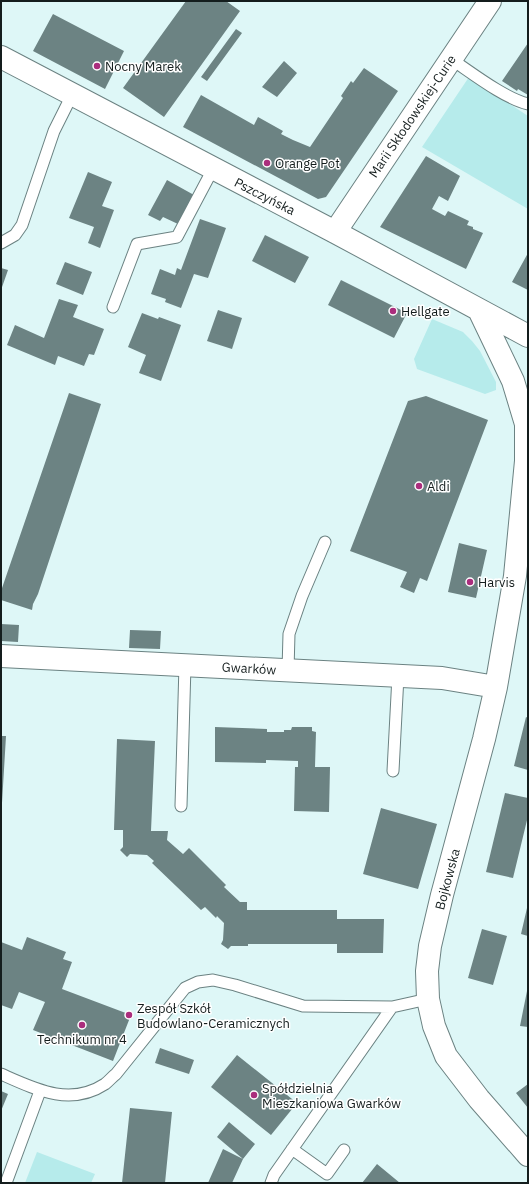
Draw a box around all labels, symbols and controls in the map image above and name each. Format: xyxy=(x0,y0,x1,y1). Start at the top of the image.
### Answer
street label: Marii Skłodowskiej-Curie xyxy=(365,52,460,181)
place label: Nocny Marek xyxy=(105,58,181,75)
marker: Nocny Marek xyxy=(92,61,102,71)
place label: Orange Pot xyxy=(275,155,340,172)
marker: Orange Pot xyxy=(262,158,272,168)
street label: Pszczyńska xyxy=(231,174,298,219)
place label: Hellgate xyxy=(401,303,450,320)
marker: Hellgate xyxy=(388,306,398,316)
place label: Aldi xyxy=(427,478,450,495)
marker: Aldi xyxy=(414,481,424,491)
place label: Harvis xyxy=(478,574,515,591)
marker: Harvis xyxy=(465,577,475,587)
street label: Gwarków xyxy=(221,659,277,678)
street label: Bojkowska xyxy=(431,847,464,912)
place label: Zespół Szkół Budowlano-Ceramicznych xyxy=(137,1000,290,1032)
marker: Zespół Szkół Budowlano-Ceramicznych xyxy=(124,1010,134,1020)
marker: Technikum nr 4 xyxy=(77,1020,87,1030)
place label: Technikum nr 4 xyxy=(37,1031,127,1048)
place label: Spółdzielnia Mieszkaniowa Gwarków xyxy=(262,1080,401,1112)
marker: Spółdzielnia Mieszkaniowa Gwarków xyxy=(249,1090,259,1100)

